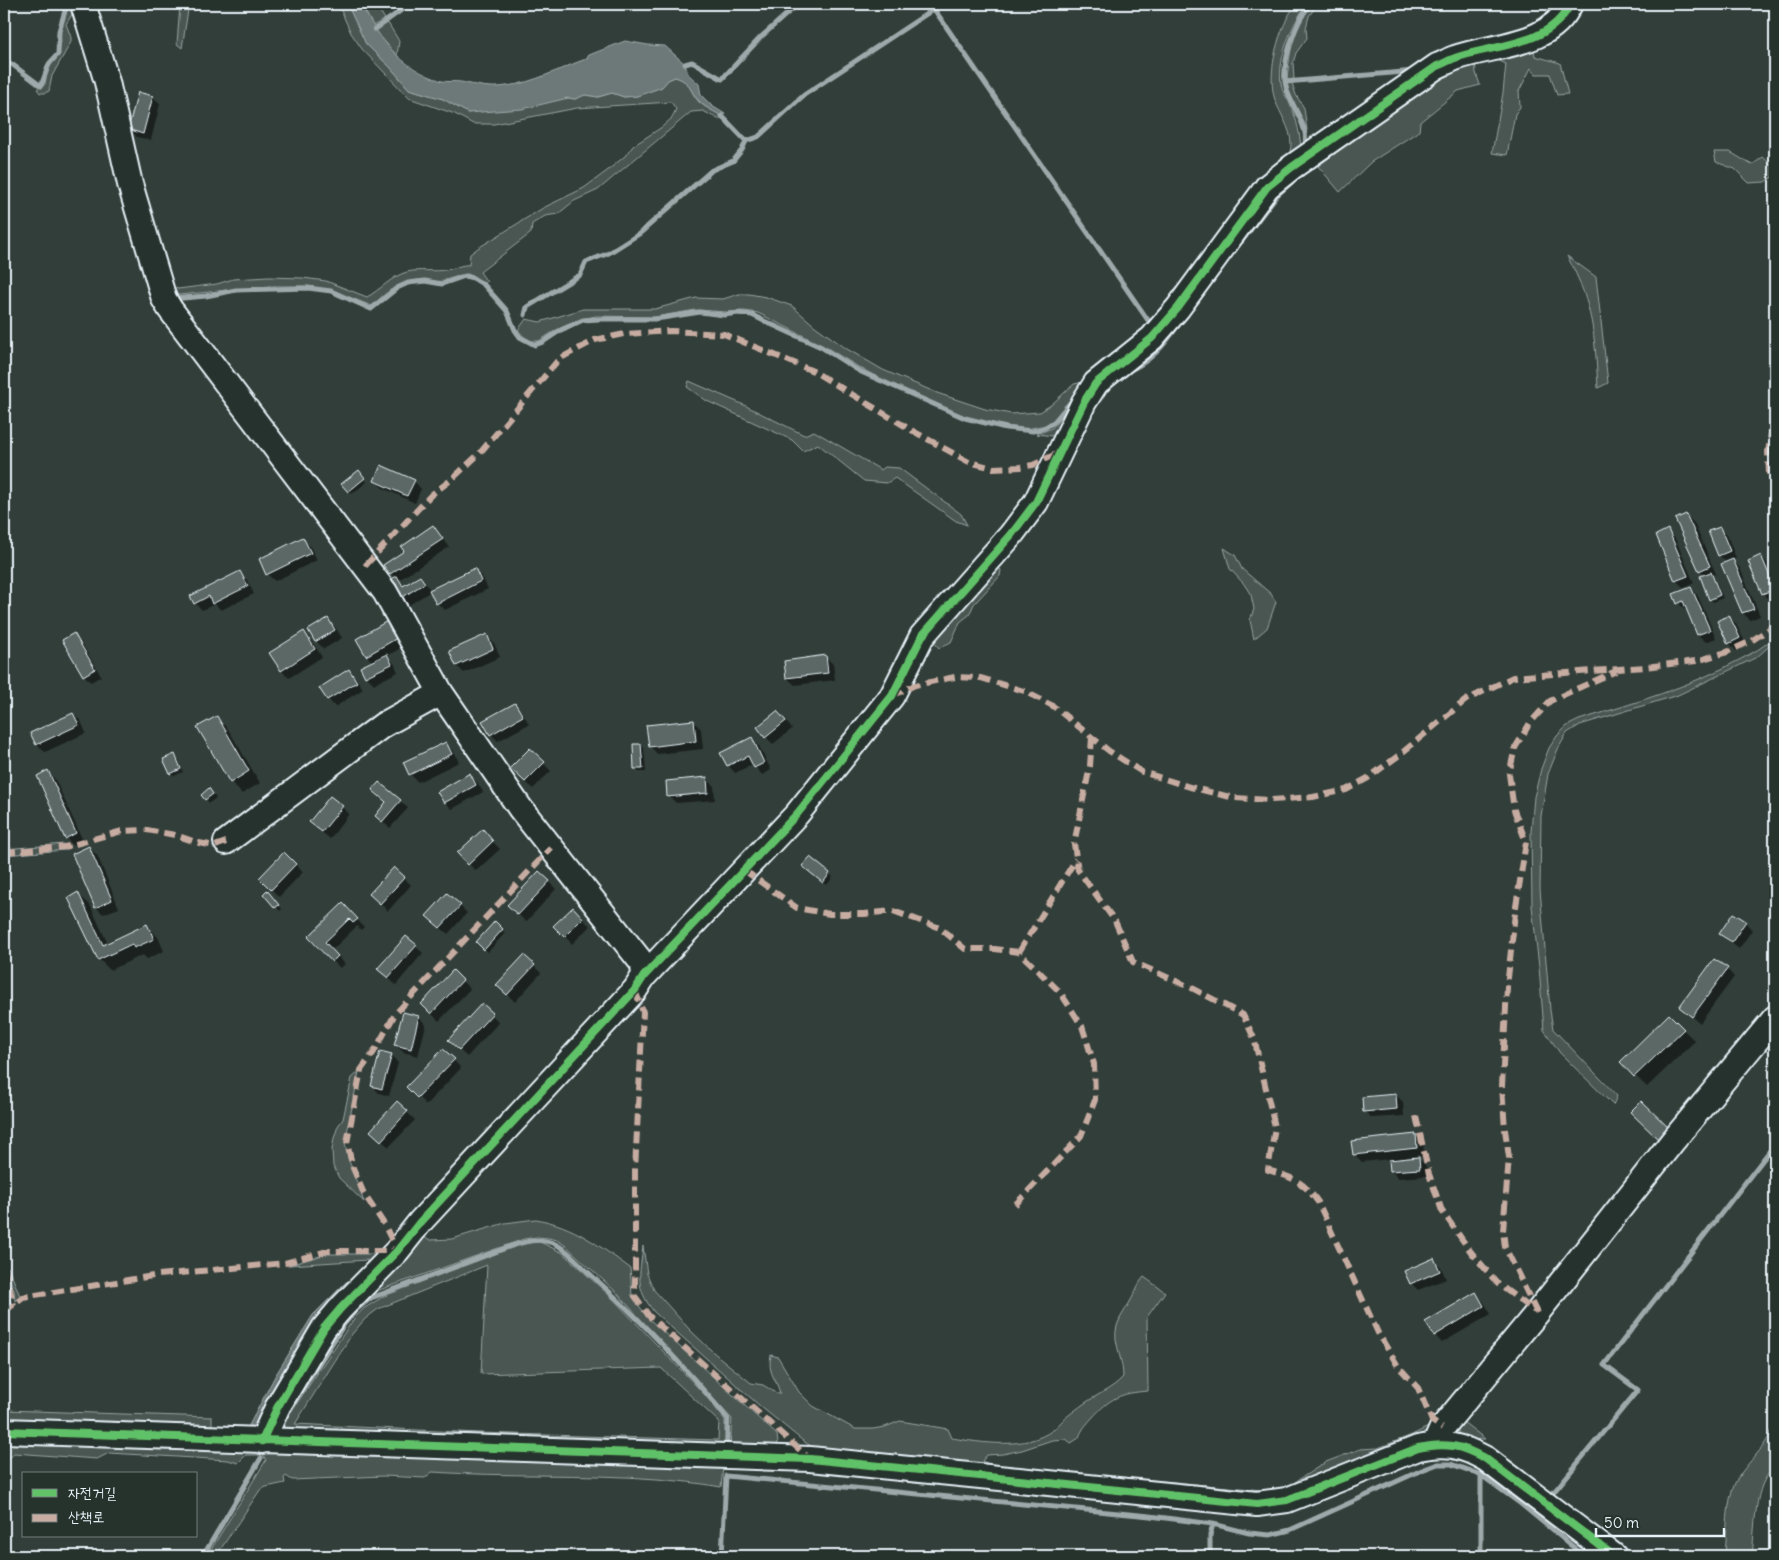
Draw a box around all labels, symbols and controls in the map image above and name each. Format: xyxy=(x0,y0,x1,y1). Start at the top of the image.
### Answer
legend xyxy=(22,1472,198,1538)
text: 자전거길 xyxy=(68,1483,116,1502)
scale bar xyxy=(1596,1505,1724,1537)
text: 산책로 xyxy=(68,1507,104,1526)
text: 50 m xyxy=(1604,1513,1639,1532)

